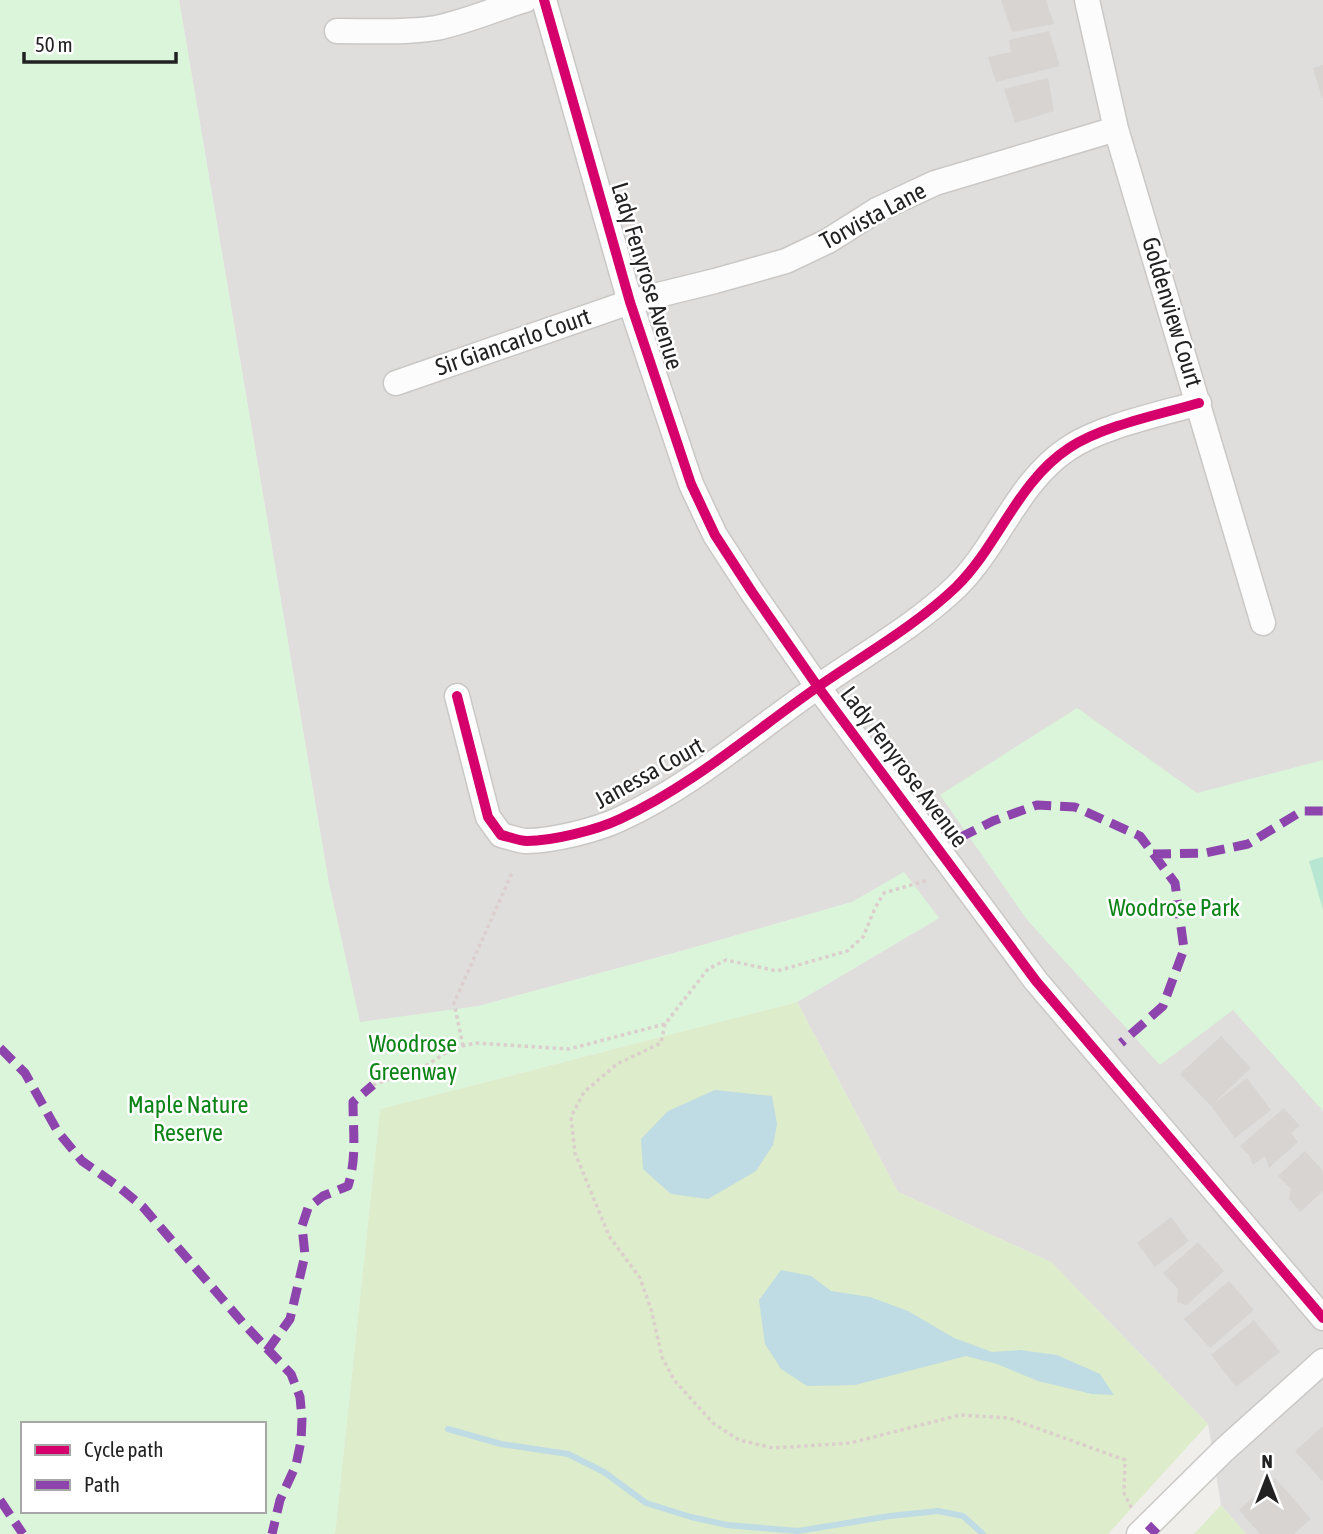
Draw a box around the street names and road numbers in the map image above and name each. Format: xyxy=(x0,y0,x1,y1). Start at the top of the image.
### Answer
street label: Torvista Lane xyxy=(815,176,930,255)
street label: Lady Fenyrose Avenue xyxy=(606,179,689,373)
street label: Goldenview Court xyxy=(1137,234,1208,390)
street label: Sir Giancarlo Court xyxy=(432,302,594,381)
street label: Lady Fenyrose Avenue xyxy=(835,681,974,852)
street label: Janessa Court xyxy=(590,732,708,814)

